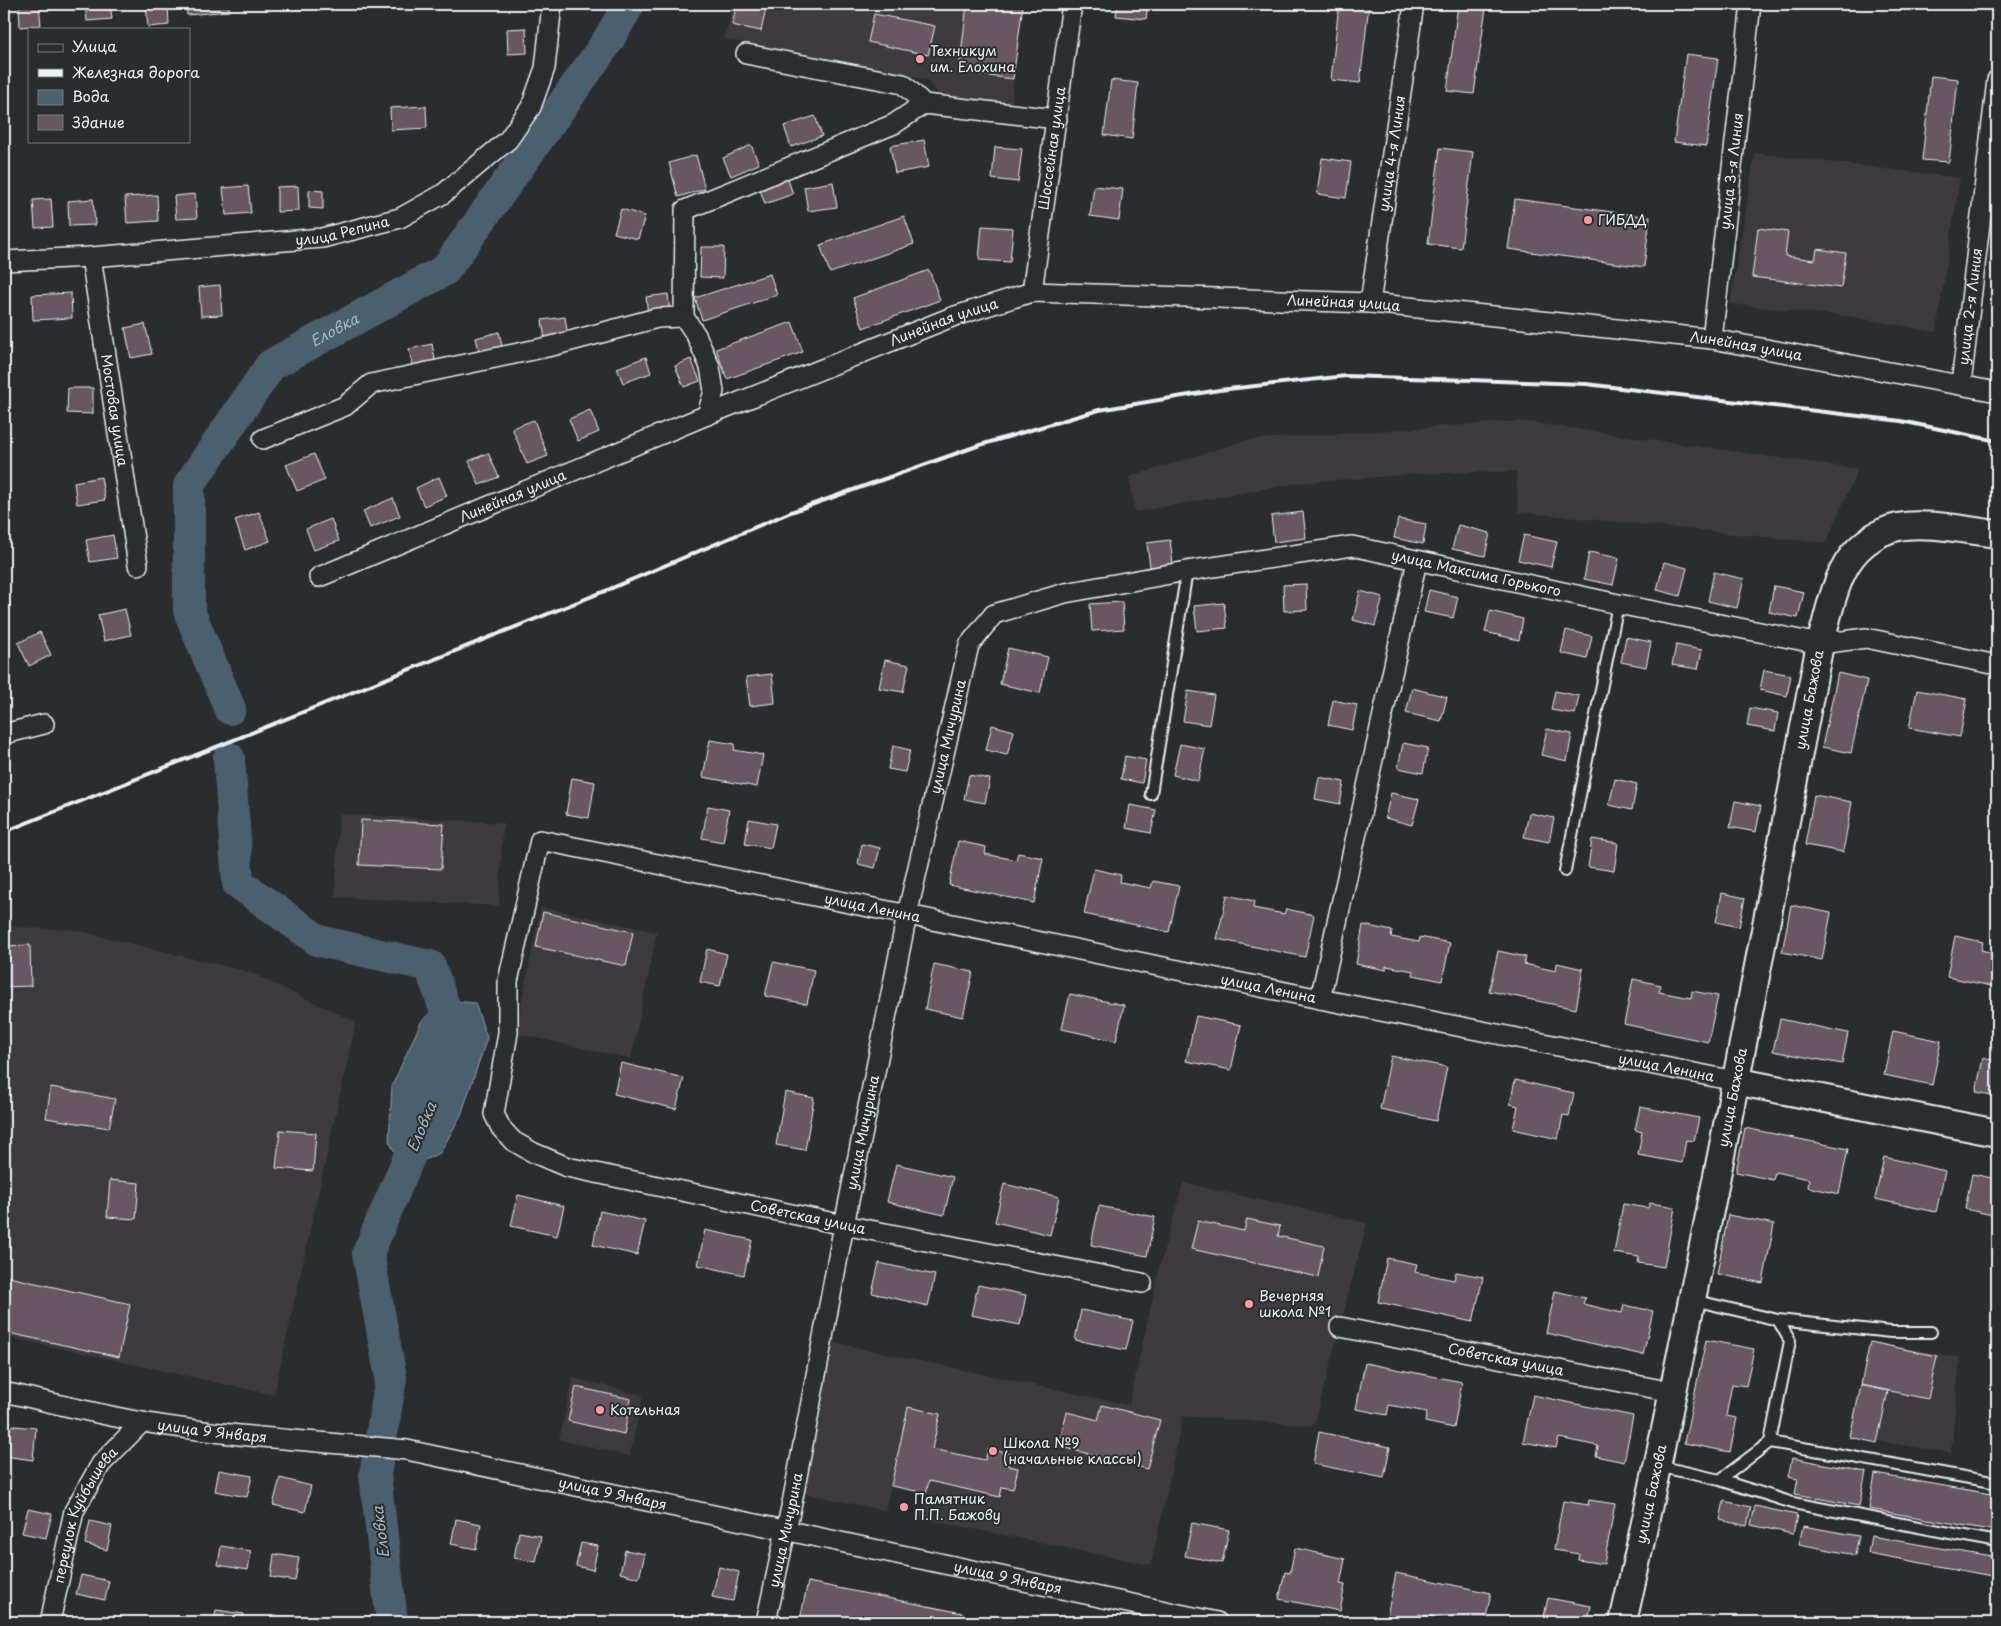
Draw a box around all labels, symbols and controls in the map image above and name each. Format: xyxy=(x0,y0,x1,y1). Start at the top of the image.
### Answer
legend xyxy=(28,28,190,142)
text: Улица xyxy=(72,34,117,57)
place label: Техникум им. Елохина xyxy=(930,40,1016,77)
marker: Техникум им. Елохина xyxy=(914,53,926,65)
text: Железная дорога xyxy=(72,60,200,83)
text: Вода xyxy=(72,84,110,107)
street label: Шоссейная улица xyxy=(1033,85,1070,211)
street label: улица 4-я Линия xyxy=(1373,94,1410,213)
text: Здание xyxy=(72,110,125,133)
street label: улица 3-я Линия xyxy=(1714,112,1748,231)
place label: ГИБДД xyxy=(1598,209,1647,230)
street label: улица Репина xyxy=(294,210,391,250)
marker: ГИБДД xyxy=(1582,214,1594,226)
street label: улица 2-я Линия xyxy=(1952,247,1987,366)
street label: Линейная улица xyxy=(1286,289,1402,316)
street label: Линейная улица xyxy=(886,292,1001,351)
water label: Еловка xyxy=(305,306,363,352)
street label: Линейная улица xyxy=(1689,326,1804,366)
street label: Мостовая улица xyxy=(96,353,134,468)
street label: Линейная улица xyxy=(456,464,569,527)
street label: улица Максима Горького xyxy=(1390,544,1563,601)
street label: улица Бажова xyxy=(1789,648,1829,751)
street label: улица Мичурина xyxy=(924,677,971,796)
street label: улица Ленина xyxy=(823,887,922,927)
street label: улица Ленина xyxy=(1219,968,1318,1008)
street label: улица Бажова xyxy=(1712,1045,1752,1149)
street label: улица Ленина xyxy=(1617,1047,1717,1087)
street label: улица Мичурина xyxy=(840,1073,884,1192)
water label: Еловка xyxy=(400,1097,442,1155)
street label: Советская улица xyxy=(748,1194,868,1239)
place label: Вечерняя школа №1 xyxy=(1259,1285,1331,1322)
marker: Вечерняя школа №1 xyxy=(1243,1298,1255,1310)
street label: Советская улица xyxy=(1446,1337,1566,1381)
place label: Котельная xyxy=(610,1399,680,1420)
marker: Котельная xyxy=(594,1404,606,1416)
street label: улица 9 Января xyxy=(156,1414,268,1448)
place label: Школа №9 (начальные классы) xyxy=(1003,1432,1142,1469)
street label: переулок Куйбышева xyxy=(48,1442,122,1585)
street label: улица Бажова xyxy=(1630,1442,1672,1545)
marker: Школа №9 (начальные классы) xyxy=(987,1445,999,1457)
street label: улица 9 Января xyxy=(557,1471,669,1515)
street label: улица Мичурина xyxy=(763,1471,808,1589)
place label: Памятник П.П. Бажову xyxy=(914,1488,1001,1525)
marker: Памятник П.П. Бажову xyxy=(898,1501,910,1513)
water label: Еловка xyxy=(365,1504,394,1559)
street label: улица 9 Января xyxy=(952,1555,1064,1599)

